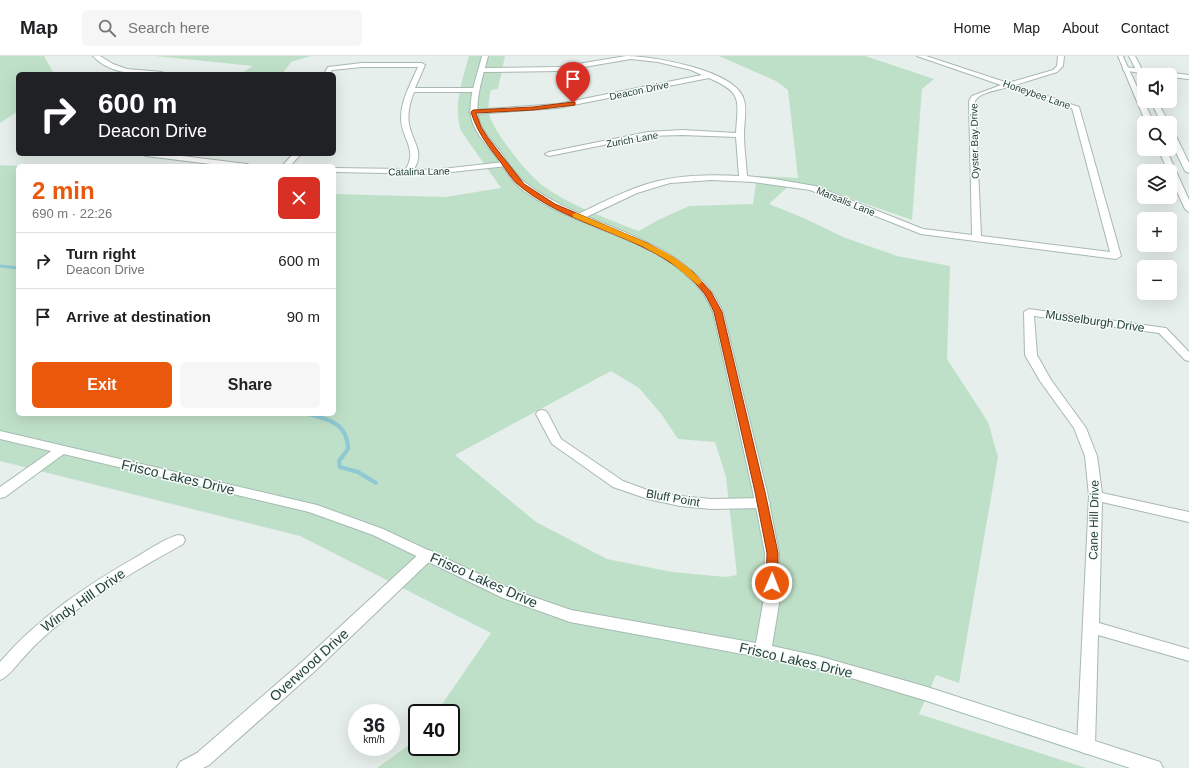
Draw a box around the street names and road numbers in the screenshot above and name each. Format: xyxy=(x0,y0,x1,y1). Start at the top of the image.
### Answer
street label: Honeybee Lane xyxy=(1002,78,1072,111)
street label: Deacon Drive xyxy=(608,79,670,102)
street label: Oyster Bay Drive xyxy=(968,103,981,179)
street label: Zurich Lane xyxy=(605,129,659,149)
street label: Catalina Lane xyxy=(388,165,450,178)
street label: Marsalis Lane xyxy=(815,185,877,218)
street label: Musselburgh Drive xyxy=(1044,307,1146,335)
street label: Frisco Lakes Drive xyxy=(120,456,236,498)
street label: Cane Hill Drive xyxy=(1086,480,1102,560)
street label: Bluff Point xyxy=(645,486,702,510)
street label: Frisco Lakes Drive xyxy=(428,549,540,611)
street label: Windy Hill Drive xyxy=(38,565,128,635)
street label: Overwood Drive xyxy=(266,625,352,705)
street label: Frisco Lakes Drive xyxy=(738,639,854,681)

